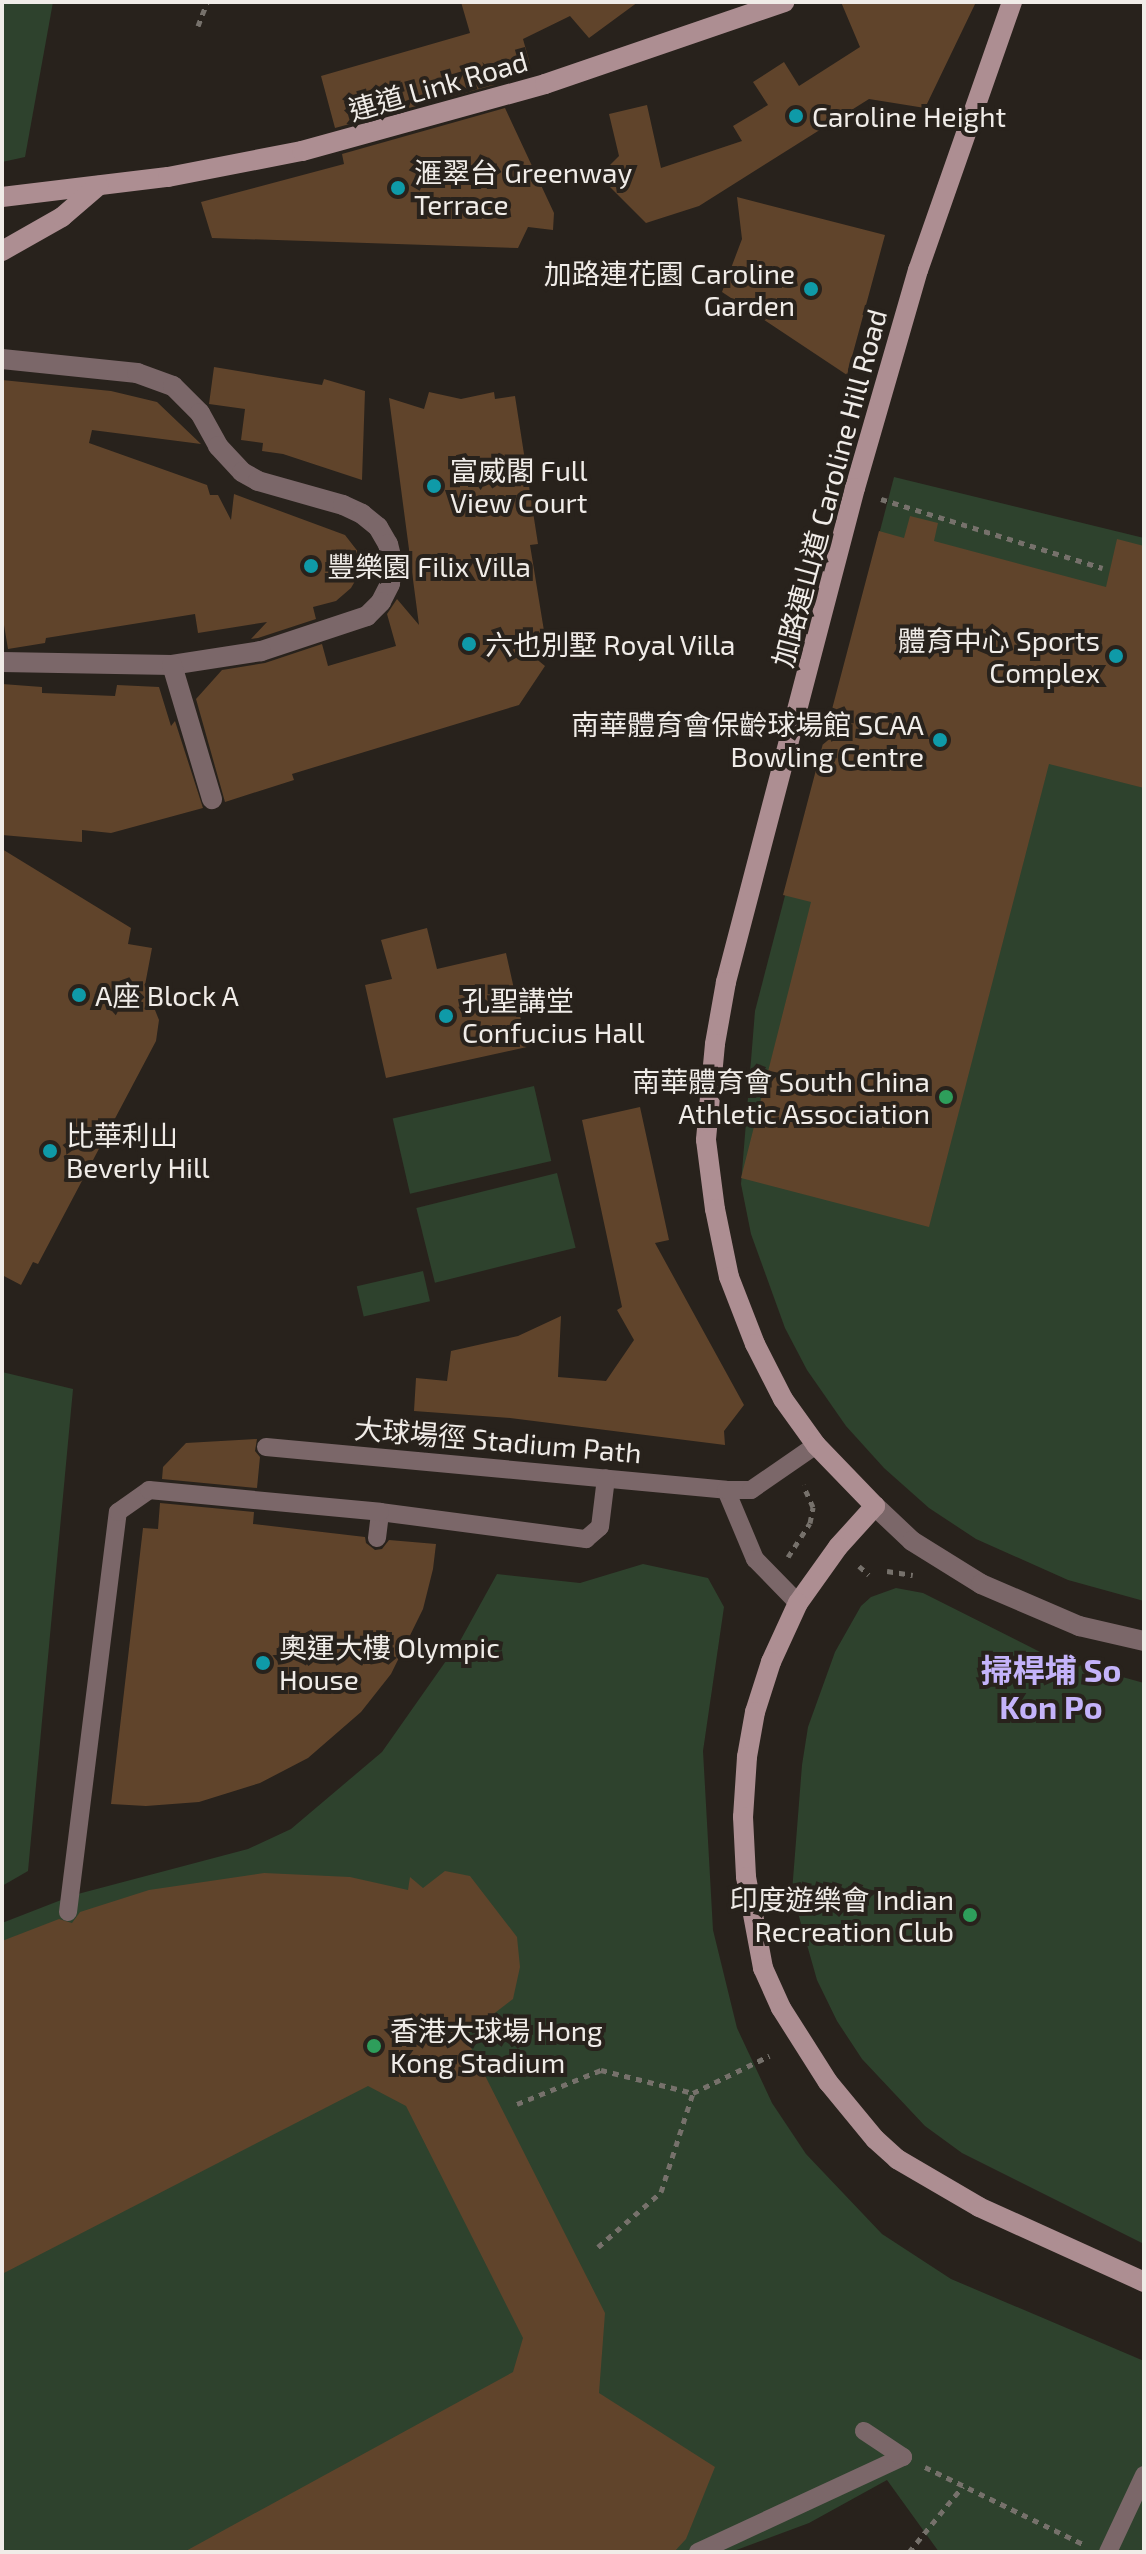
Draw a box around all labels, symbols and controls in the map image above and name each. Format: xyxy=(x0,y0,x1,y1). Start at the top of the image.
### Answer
street label: 連道 Link Road xyxy=(345,43,531,127)
place label: Caroline Height xyxy=(812,99,1006,133)
marker: Caroline Height xyxy=(787,107,805,125)
place label: 滙翠台 Greenway Terrace xyxy=(414,155,632,221)
marker: 滙翠台 Greenway Terrace xyxy=(389,179,407,197)
place label: 加路連花園 Caroline Garden xyxy=(544,256,795,322)
marker: 加路連花園 Caroline Garden xyxy=(802,280,820,298)
street label: 加路連山道 Caroline Hill Road xyxy=(765,305,893,671)
place label: 富威閣 Full View Court xyxy=(450,453,588,519)
marker: 富威閣 Full View Court xyxy=(425,477,443,495)
place label: 豐樂園 Filix Villa xyxy=(327,549,532,583)
marker: 豐樂園 Filix Villa xyxy=(302,557,320,575)
place label: 體育中心 Sports Complex xyxy=(898,623,1100,689)
place label: 六也別墅 Royal Villa xyxy=(485,627,737,661)
marker: 六也別墅 Royal Villa xyxy=(460,635,478,653)
marker: 體育中心 Sports Complex xyxy=(1107,647,1125,665)
place label: 南華體育會保齡球場館 SCAA Bowling Centre xyxy=(571,707,924,773)
marker: 南華體育會保齡球場館 SCAA Bowling Centre xyxy=(931,731,949,749)
place label: A座 Block A xyxy=(95,978,240,1012)
place label: 孔聖講堂 Confucius Hall xyxy=(462,983,645,1049)
marker: A座 Block A xyxy=(70,986,88,1004)
marker: 孔聖講堂 Confucius Hall xyxy=(437,1007,455,1025)
place label: 南華體育會 South China Athletic Association xyxy=(632,1064,930,1130)
marker: 南華體育會 South China Athletic Association xyxy=(937,1088,955,1106)
place label: 比華利山 Beverly Hill xyxy=(66,1118,210,1184)
marker: 比華利山 Beverly Hill xyxy=(41,1142,59,1160)
street label: 大球場徑 Stadium Path xyxy=(353,1411,643,1469)
place label: 奧運大樓 Olympic House xyxy=(279,1630,500,1696)
district label: 掃桿埔 So Kon Po xyxy=(981,1651,1121,1726)
marker: 奧運大樓 Olympic House xyxy=(254,1654,272,1672)
place label: 印度遊樂會 Indian Recreation Club xyxy=(730,1882,954,1948)
marker: 印度遊樂會 Indian Recreation Club xyxy=(961,1906,979,1924)
place label: 香港大球場 Hong Kong Stadium xyxy=(390,2013,603,2079)
marker: 香港大球場 Hong Kong Stadium xyxy=(365,2037,383,2055)

